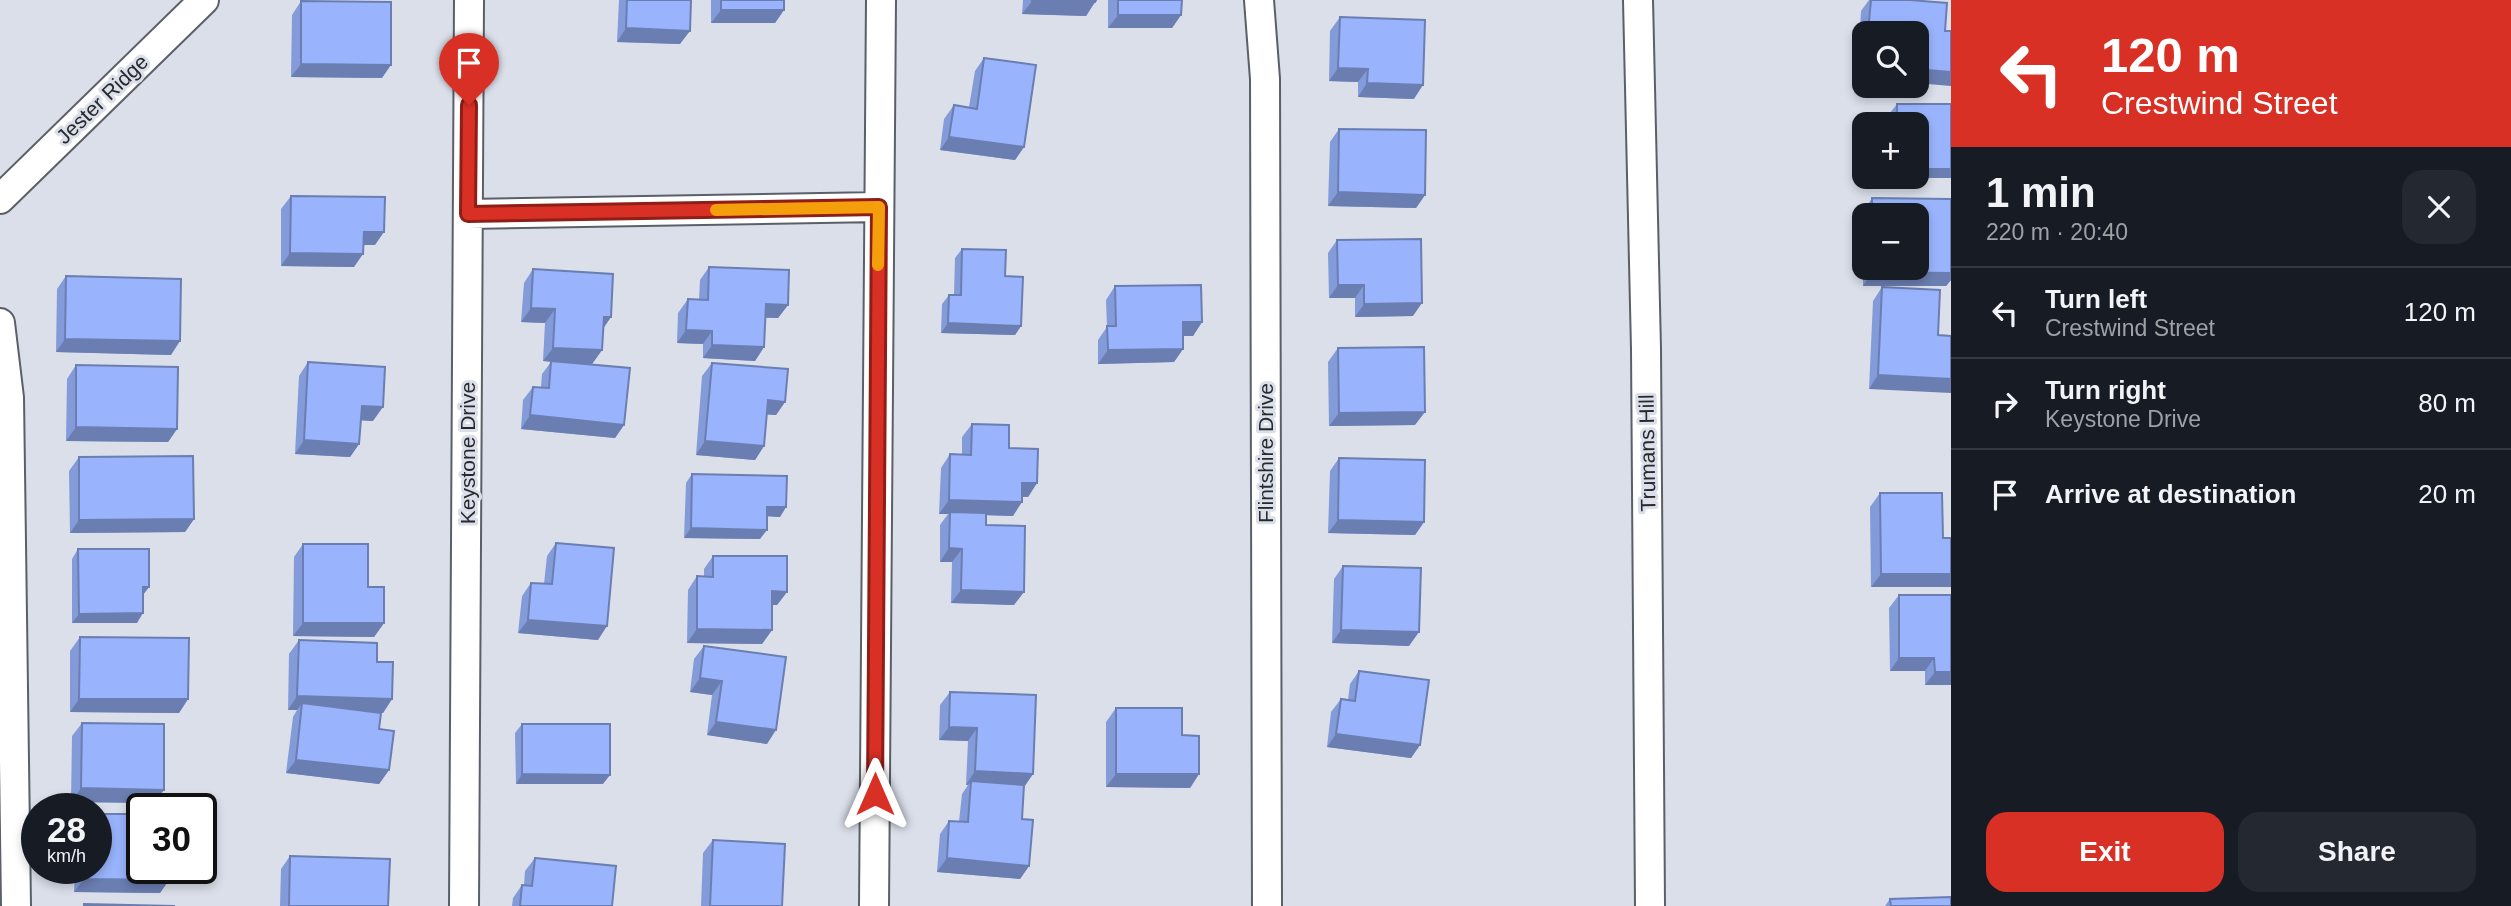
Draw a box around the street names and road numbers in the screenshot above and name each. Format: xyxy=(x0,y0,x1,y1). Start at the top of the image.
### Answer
street label: Jester Ridge xyxy=(52,50,152,148)
street label: Keystone Drive xyxy=(456,382,479,524)
street label: Flintshire Drive xyxy=(1254,383,1277,523)
street label: Trumans Hill xyxy=(1634,394,1660,512)

